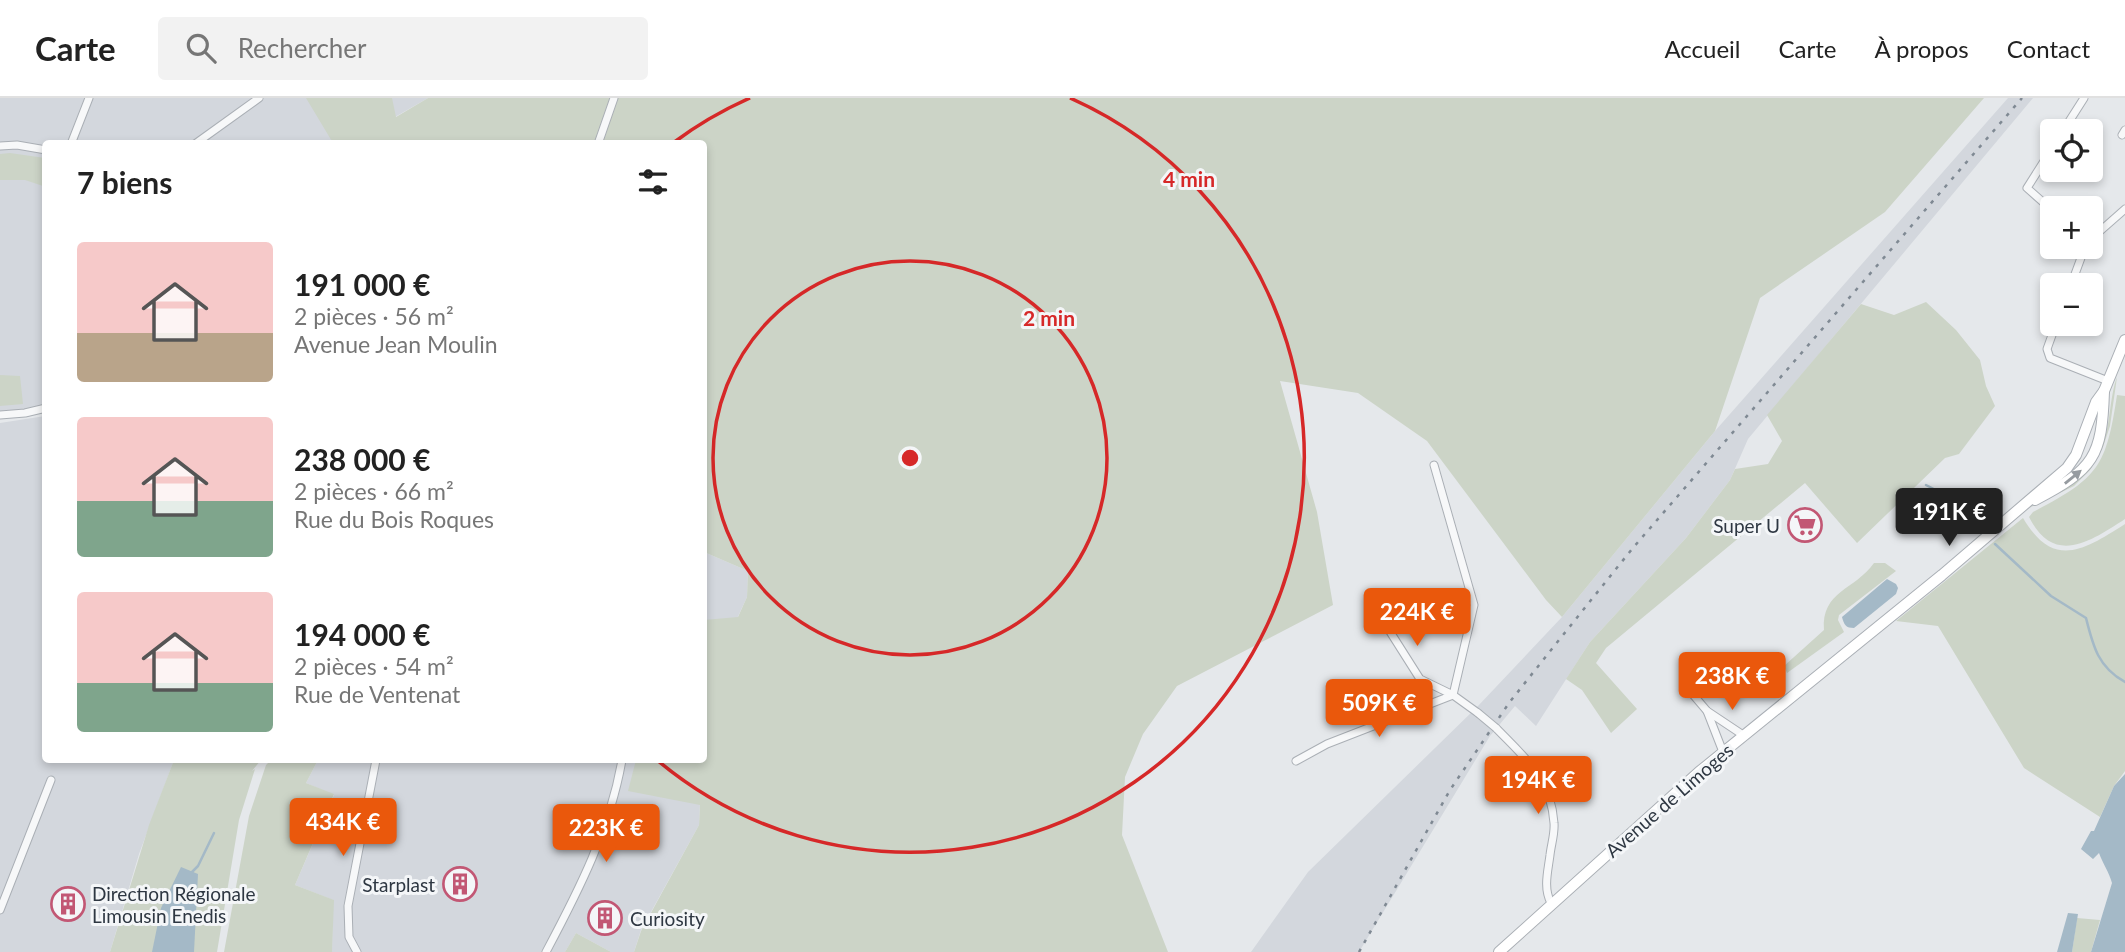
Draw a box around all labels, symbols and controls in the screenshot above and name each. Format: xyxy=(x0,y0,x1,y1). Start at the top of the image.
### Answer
search box xyxy=(158,17,648,80)
text: Carte xyxy=(35,28,116,68)
icon: search xyxy=(182,29,220,67)
text: Rechercher xyxy=(238,32,367,64)
text: Accueil xyxy=(1664,34,1740,63)
text: Carte xyxy=(1778,34,1836,63)
text: À propos xyxy=(1874,34,1969,63)
text: Contact xyxy=(2007,34,2090,63)
map controls xyxy=(2040,119,2103,336)
button: locate xyxy=(2040,119,2103,182)
icon: filters xyxy=(634,163,672,201)
text: 7 biens xyxy=(77,164,172,200)
text: 4 min xyxy=(1163,166,1215,191)
button: + xyxy=(2040,196,2103,259)
text: 191 000 € xyxy=(294,266,430,302)
icon: home xyxy=(133,270,217,354)
button: − xyxy=(2040,273,2103,336)
text: 2 pièces · 56 m² xyxy=(294,302,454,330)
text: 2 min xyxy=(1023,305,1075,330)
text: Avenue Jean Moulin xyxy=(294,330,498,358)
text: 238 000 € xyxy=(294,441,430,477)
icon: home xyxy=(133,445,217,529)
centre of rings xyxy=(898,446,922,470)
one-way arrow xyxy=(2064,469,2082,484)
text: 2 pièces · 66 m² xyxy=(294,477,454,505)
pin: 191K € xyxy=(1892,489,2006,548)
text: 191K € xyxy=(1912,497,1986,525)
text: Rue du Bois Roques xyxy=(294,505,494,533)
supermarket icon: Super U xyxy=(1786,506,1824,544)
place label: Super U xyxy=(1713,514,1780,537)
pin: 224K € xyxy=(1360,588,1474,648)
text: 224K € xyxy=(1380,597,1454,625)
text: 194 000 € xyxy=(294,616,430,652)
icon: home xyxy=(133,620,217,704)
text: 2 pièces · 54 m² xyxy=(294,652,454,680)
pin: 238K € xyxy=(1675,652,1789,712)
text: 238K € xyxy=(1695,661,1769,689)
text: Rue de Ventenat xyxy=(294,680,460,708)
pin: 509K € xyxy=(1322,680,1436,739)
text: 509K € xyxy=(1342,688,1416,716)
street label: Avenue de Limoges xyxy=(1600,738,1738,862)
pin: 194K € xyxy=(1481,756,1595,816)
text: 194K € xyxy=(1501,765,1575,793)
pin: 434K € xyxy=(286,798,400,858)
pin: 223K € xyxy=(549,804,663,864)
text: 434K € xyxy=(306,807,380,835)
text: 223K € xyxy=(569,813,643,841)
building icon: Starplast xyxy=(441,865,479,903)
place label: Starplast xyxy=(362,873,435,896)
place label: Direction Régionale Limousin Enedis xyxy=(92,882,256,927)
building icon: Direction Régionale Limousin Enedis xyxy=(49,885,87,923)
building icon: Curiosity xyxy=(586,899,624,937)
place label: Curiosity xyxy=(630,907,705,930)

